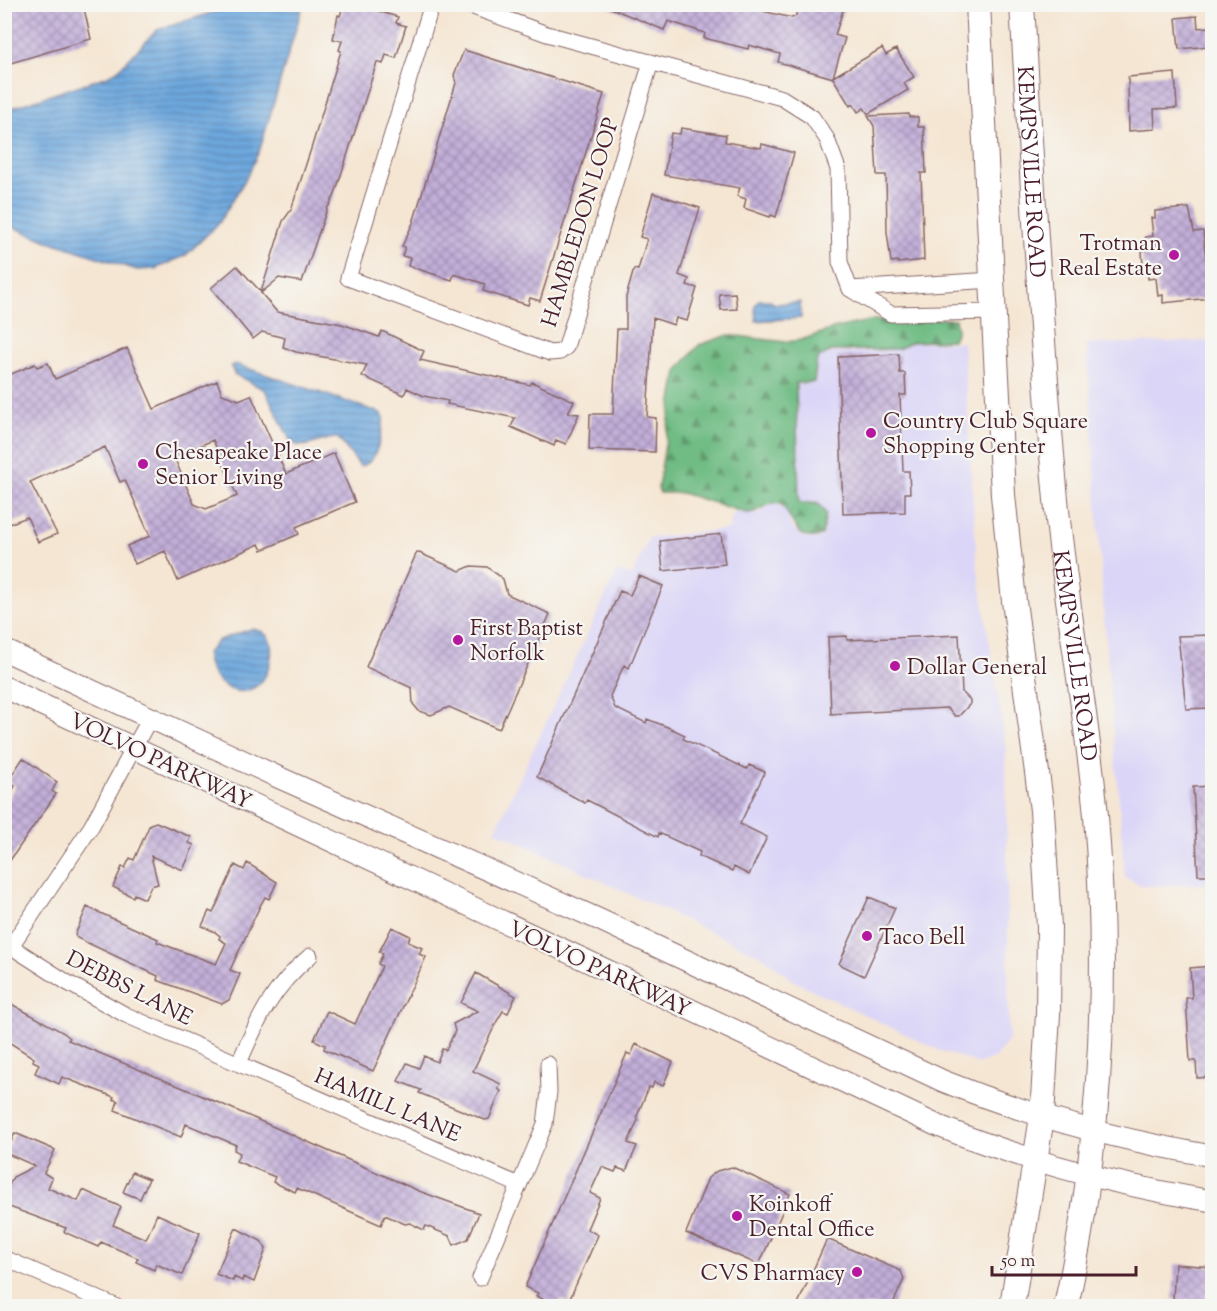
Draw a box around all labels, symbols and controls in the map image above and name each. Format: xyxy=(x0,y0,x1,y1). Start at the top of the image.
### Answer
street label: KEMPSVILLE ROAD xyxy=(1007,65,1052,279)
street label: HAMBLEDON LOOP xyxy=(535,114,629,331)
place label: Trotman Real Estate xyxy=(1058,229,1162,286)
marker: Trotman Real Estate xyxy=(1167,248,1181,262)
place label: Country Club Square Shopping Center xyxy=(883,407,1088,464)
marker: Country Club Square Shopping Center xyxy=(864,426,878,440)
place label: Chesapeake Place Senior Living xyxy=(155,438,322,495)
marker: Chesapeake Place Senior Living xyxy=(136,457,150,471)
street label: KEMPSVILLE ROAD xyxy=(1043,549,1103,763)
place label: First Baptist Norfolk xyxy=(470,614,583,671)
marker: First Baptist Norfolk xyxy=(451,633,465,647)
place label: Dollar General xyxy=(907,653,1047,685)
marker: Dollar General xyxy=(888,659,902,673)
street label: VOLVO PARKWAY xyxy=(63,706,257,819)
street label: VOLVO PARKWAY xyxy=(502,914,696,1027)
place label: Taco Bell xyxy=(879,923,965,955)
marker: Taco Bell xyxy=(860,929,874,943)
street label: DEBBS LANE xyxy=(60,944,197,1035)
street label: HAMILL LANE xyxy=(309,1062,465,1152)
place label: Koinkoff Dental Office xyxy=(749,1190,875,1247)
marker: Koinkoff Dental Office xyxy=(730,1209,744,1223)
scale bar xyxy=(992,1239,1136,1277)
text: 50 m xyxy=(1000,1249,1036,1275)
place label: CVS Pharmacy xyxy=(701,1259,845,1291)
marker: CVS Pharmacy xyxy=(850,1265,864,1279)

